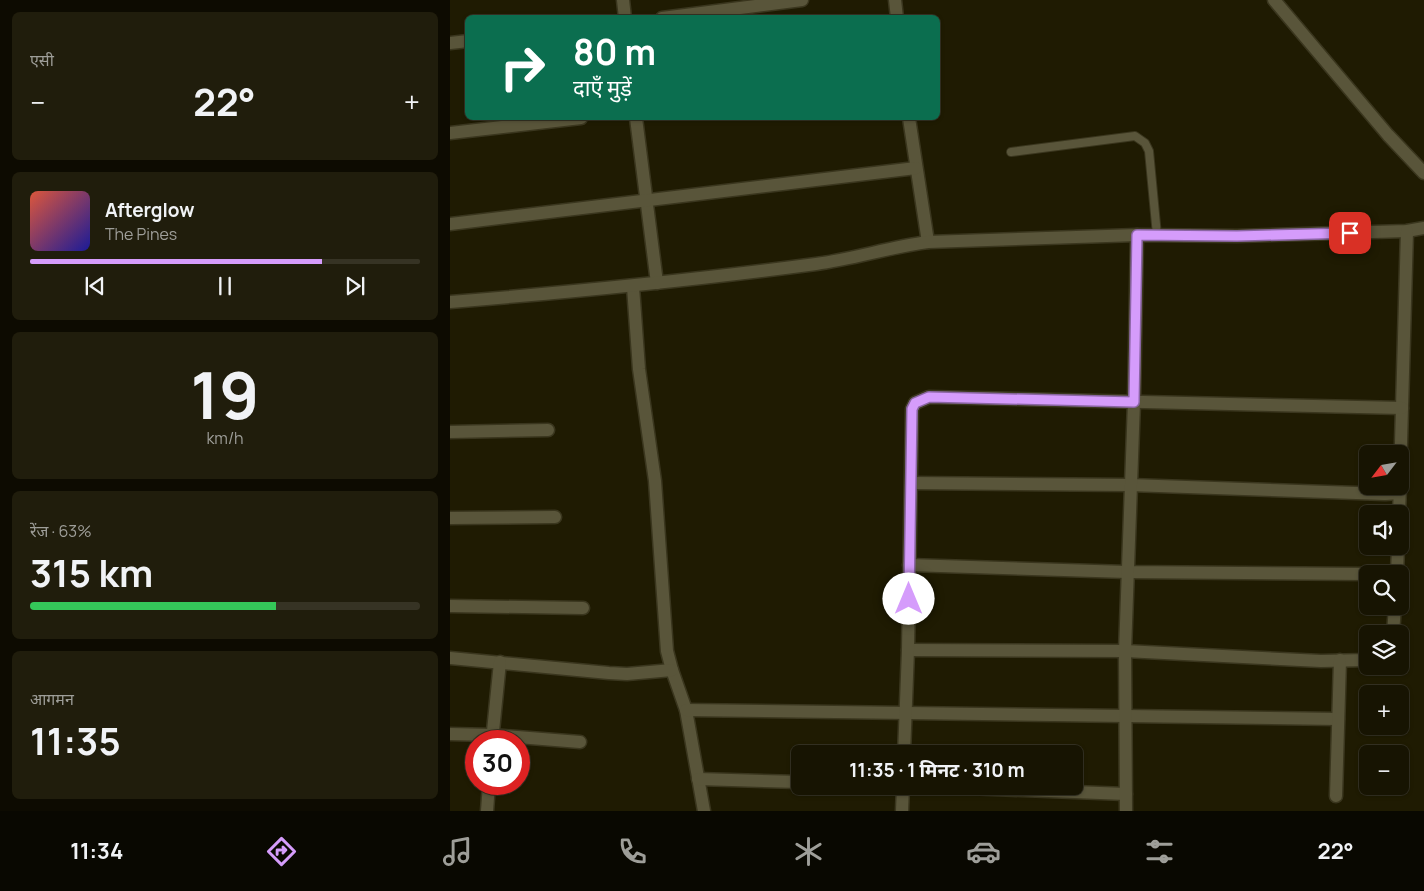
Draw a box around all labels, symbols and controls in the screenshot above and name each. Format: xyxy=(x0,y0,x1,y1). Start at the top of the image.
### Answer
text: 80 m xyxy=(573,28,656,76)
icon: right xyxy=(490,35,555,100)
text: एसी xyxy=(30,49,54,71)
text: दाएँ मुड़ें xyxy=(573,73,632,103)
text: 22° xyxy=(193,75,256,127)
text: − xyxy=(30,83,45,121)
text: + xyxy=(404,83,420,121)
text: Afterglow xyxy=(105,197,194,223)
pin xyxy=(1329,212,1371,254)
icon: arrive xyxy=(1336,219,1364,247)
text: The Pines xyxy=(105,223,177,245)
icon: previous xyxy=(81,272,109,300)
icon: pause xyxy=(211,272,239,300)
icon: next xyxy=(341,272,369,300)
text: 19 xyxy=(191,350,259,439)
text: km/h xyxy=(206,427,244,449)
north arrow xyxy=(1359,445,1409,495)
map controls xyxy=(1359,445,1409,795)
button: sound xyxy=(1359,505,1409,555)
text: रेंज · 63% xyxy=(30,520,92,542)
text: 315 km xyxy=(30,546,153,598)
button: search xyxy=(1359,565,1409,615)
position arrow xyxy=(882,572,934,624)
button: layers xyxy=(1359,625,1409,675)
button: + xyxy=(1359,685,1409,735)
text: आगमन xyxy=(30,688,74,710)
text: 11:35 xyxy=(30,714,121,766)
speed limit sign: 30 xyxy=(465,730,530,795)
button: − xyxy=(1359,745,1409,795)
text: 11:35 · 1 मिनट · 310 m xyxy=(849,757,1025,783)
icon: directions xyxy=(264,834,299,869)
icon: music xyxy=(440,834,475,869)
icon: phone xyxy=(615,834,650,869)
icon: climate xyxy=(791,834,826,869)
icon: car xyxy=(966,834,1001,869)
icon: filters xyxy=(1142,834,1177,869)
text: 11:34 xyxy=(70,836,123,866)
text: 22° xyxy=(1318,836,1354,866)

